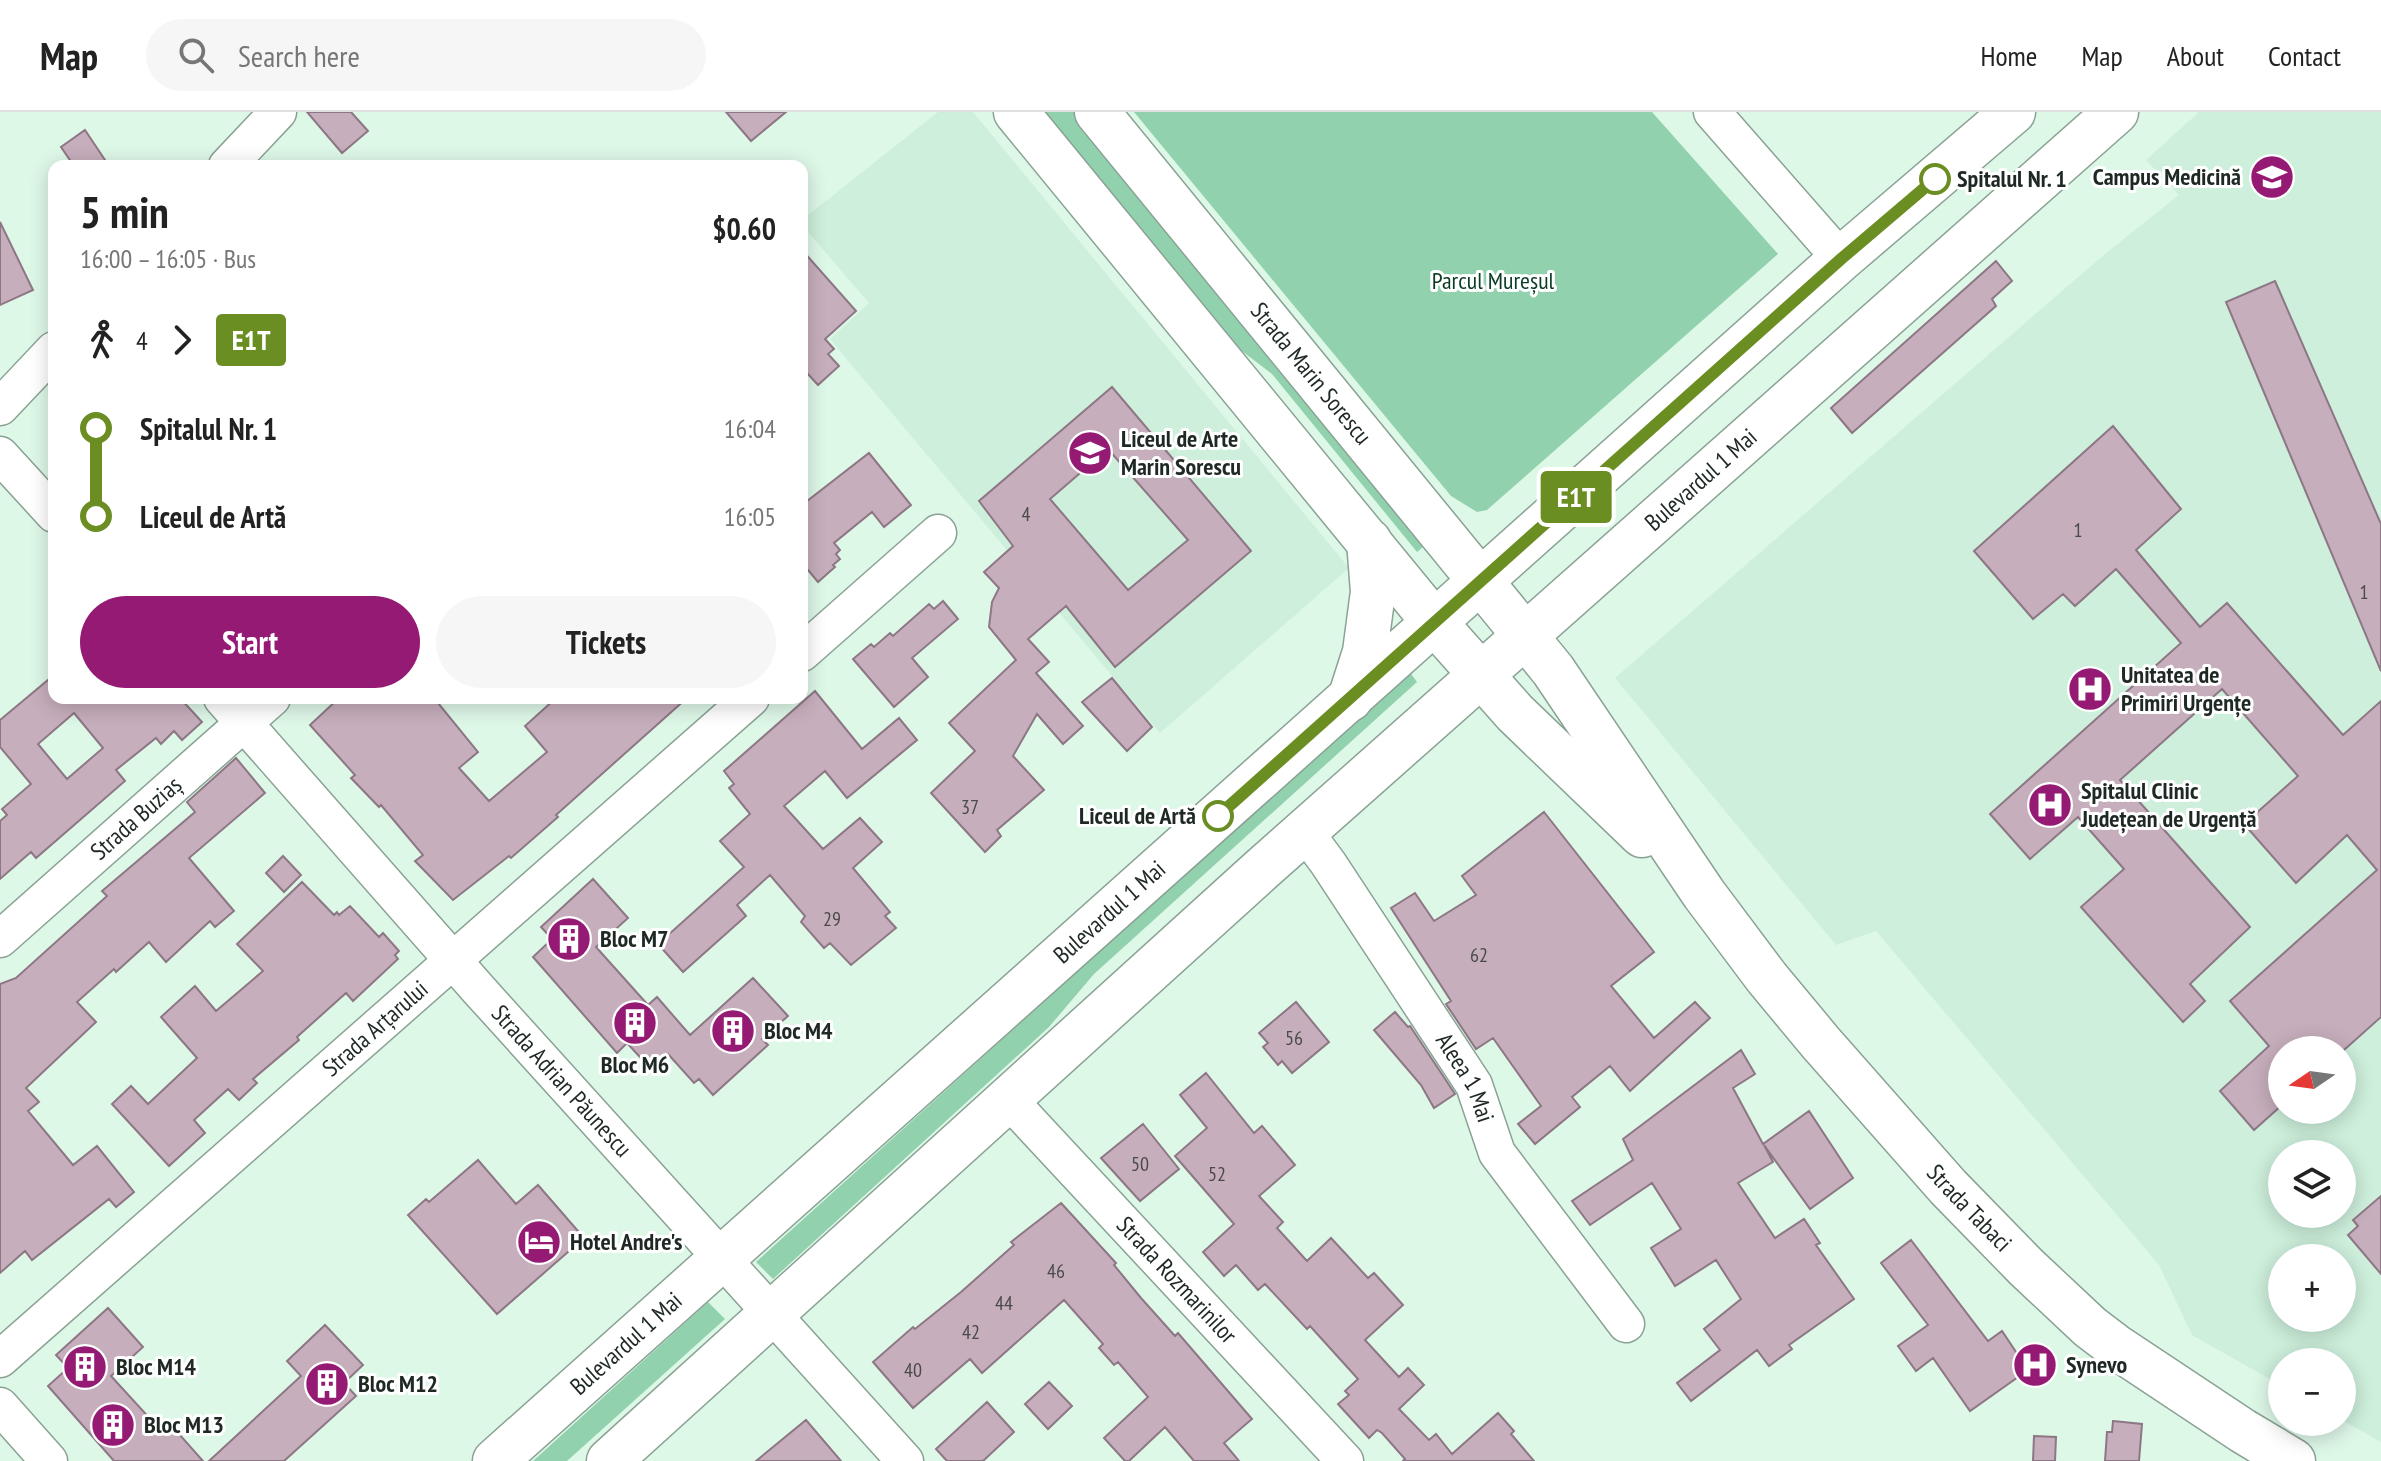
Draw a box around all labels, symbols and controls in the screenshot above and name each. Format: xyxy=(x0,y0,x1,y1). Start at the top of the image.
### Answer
search box xyxy=(146,19,706,91)
text: Map xyxy=(40,31,98,80)
icon: search xyxy=(174,33,218,77)
text: Search here xyxy=(238,36,360,75)
text: Home xyxy=(1981,37,2037,74)
text: Map xyxy=(2081,37,2123,74)
text: About xyxy=(2167,37,2224,74)
text: Contact xyxy=(2268,37,2341,74)
school or university icon: Campus Medicină xyxy=(2248,153,2296,201)
place label: Campus Medicină xyxy=(2093,161,2241,192)
place label: Spitalul Nr. 1 xyxy=(1957,163,2067,194)
marker: Spitalul Nr. 1 xyxy=(1920,164,1950,194)
text: 5 min xyxy=(80,183,169,240)
text: $0.60 xyxy=(712,209,776,248)
text: 16:00 – 16:05 · Bus xyxy=(80,242,256,275)
park label: Parcul Mureșul xyxy=(1432,265,1555,296)
street label: Strada Marin Sorescu xyxy=(1244,296,1379,451)
icon: walk xyxy=(80,318,124,362)
icon: forward xyxy=(160,318,204,362)
text: E1T xyxy=(232,321,270,358)
text: 4 xyxy=(136,324,148,357)
text: Spitalul Nr. 1 xyxy=(140,409,277,448)
text: 16:04 xyxy=(724,412,776,445)
street label: Bulevardul 1 Mai xyxy=(1638,422,1763,538)
place label: Liceul de Arte Marin Sorescu xyxy=(1121,423,1241,482)
school or university icon: Liceul de Arte Marin Sorescu xyxy=(1066,429,1114,477)
line badge: E1T xyxy=(1530,471,1622,523)
text: E1T xyxy=(1557,478,1595,515)
text: Liceul de Artă xyxy=(140,497,286,536)
text: 16:05 xyxy=(724,500,776,533)
house number: 4 xyxy=(1022,501,1031,527)
house number: 1 xyxy=(2074,517,2083,543)
house number: 1 xyxy=(2360,579,2369,605)
button: Start xyxy=(80,596,420,688)
button: Tickets xyxy=(436,596,776,688)
place label: Unitatea de Primiri Urgențe xyxy=(2121,659,2251,718)
hospital icon: Unitatea de Primiri Urgențe xyxy=(2066,665,2114,713)
street label: Strada Buziaș xyxy=(84,769,188,867)
place label: Spitalul Clinic Județean de Urgență xyxy=(2080,775,2256,834)
hospital icon: Spitalul Clinic Județean de Urgență xyxy=(2026,781,2074,829)
house number: 37 xyxy=(961,794,979,820)
place label: Liceul de Artă xyxy=(1079,800,1196,831)
marker: Liceul de Artă xyxy=(1203,801,1233,831)
street label: Bulevardul 1 Mai xyxy=(1047,854,1172,970)
house number: 29 xyxy=(823,906,841,932)
building icon: Bloc M7 xyxy=(545,915,593,963)
place label: Bloc M7 xyxy=(600,923,669,954)
house number: 62 xyxy=(1470,942,1488,968)
street label: Strada Arțarului xyxy=(316,974,434,1083)
street label: Strada Adrian Păunescu xyxy=(485,998,639,1164)
building icon: Bloc M6 xyxy=(611,999,659,1047)
building icon: Bloc M4 xyxy=(709,1007,757,1055)
place label: Bloc M4 xyxy=(764,1015,833,1046)
house number: 56 xyxy=(1285,1025,1303,1051)
street label: Aleea 1 Mai xyxy=(1429,1027,1501,1126)
north arrow xyxy=(2268,1036,2356,1124)
map controls xyxy=(2268,1036,2356,1436)
place label: Bloc M6 xyxy=(601,1049,669,1080)
button: layers xyxy=(2268,1140,2356,1228)
house number: 50 xyxy=(1131,1151,1149,1177)
street label: Strada Tabaci xyxy=(1920,1158,2018,1258)
house number: 52 xyxy=(1208,1161,1226,1187)
street label: Strada Rozmarinilor xyxy=(1110,1210,1244,1350)
hotel icon: Hotel Andre's xyxy=(515,1218,563,1266)
place label: Hotel Andre's xyxy=(570,1226,683,1257)
button: + xyxy=(2268,1244,2356,1332)
house number: 46 xyxy=(1047,1258,1065,1284)
street label: Bulevardul 1 Mai xyxy=(563,1285,688,1402)
house number: 44 xyxy=(995,1290,1013,1316)
house number: 42 xyxy=(962,1319,980,1345)
hospital icon: Synevo xyxy=(2011,1341,2059,1389)
building icon: Bloc M14 xyxy=(61,1343,109,1391)
button: − xyxy=(2268,1348,2356,1436)
place label: Synevo xyxy=(2066,1349,2127,1380)
place label: Bloc M14 xyxy=(116,1351,197,1382)
house number: 40 xyxy=(904,1357,922,1383)
building icon: Bloc M12 xyxy=(303,1360,351,1408)
place label: Bloc M12 xyxy=(358,1368,438,1399)
building icon: Bloc M13 xyxy=(89,1401,137,1449)
place label: Bloc M13 xyxy=(144,1409,224,1440)

